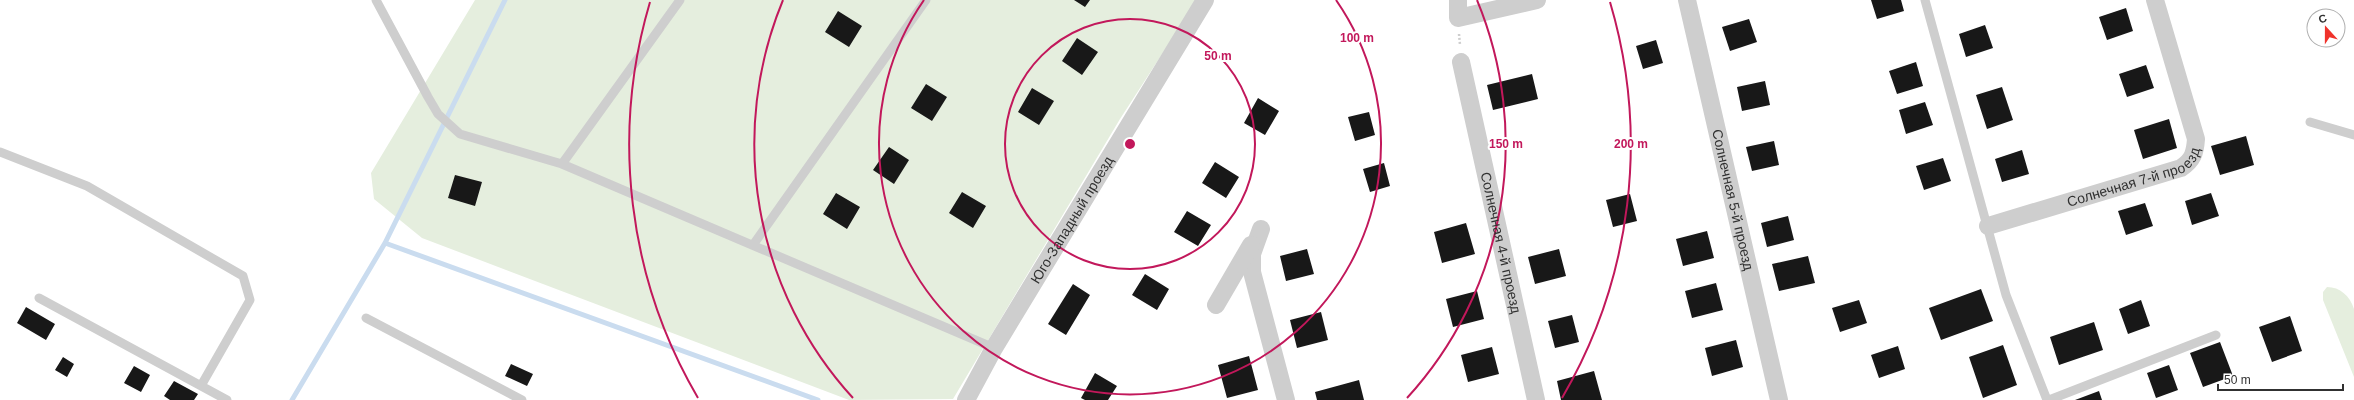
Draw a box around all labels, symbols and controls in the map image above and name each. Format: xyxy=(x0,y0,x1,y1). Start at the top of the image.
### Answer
north arrow xyxy=(2306,8,2346,48)
text: С xyxy=(2317,12,2328,26)
text: 100 m xyxy=(1340,31,1374,45)
text: 50 m xyxy=(1204,49,1232,63)
street label: Солнечная 5-й проезд xyxy=(1709,128,1757,272)
centre of rings xyxy=(1123,137,1137,151)
text: 150 m xyxy=(1489,137,1523,151)
text: 200 m xyxy=(1614,137,1648,151)
street label: Солнечная 7-й проезд xyxy=(2065,146,2203,210)
street label: Юго-Западный проезд xyxy=(1027,153,1116,286)
street label: Солнечная 4-й проезд xyxy=(1478,170,1525,315)
scale bar xyxy=(2218,366,2343,392)
text: 50 m xyxy=(2224,373,2251,387)

